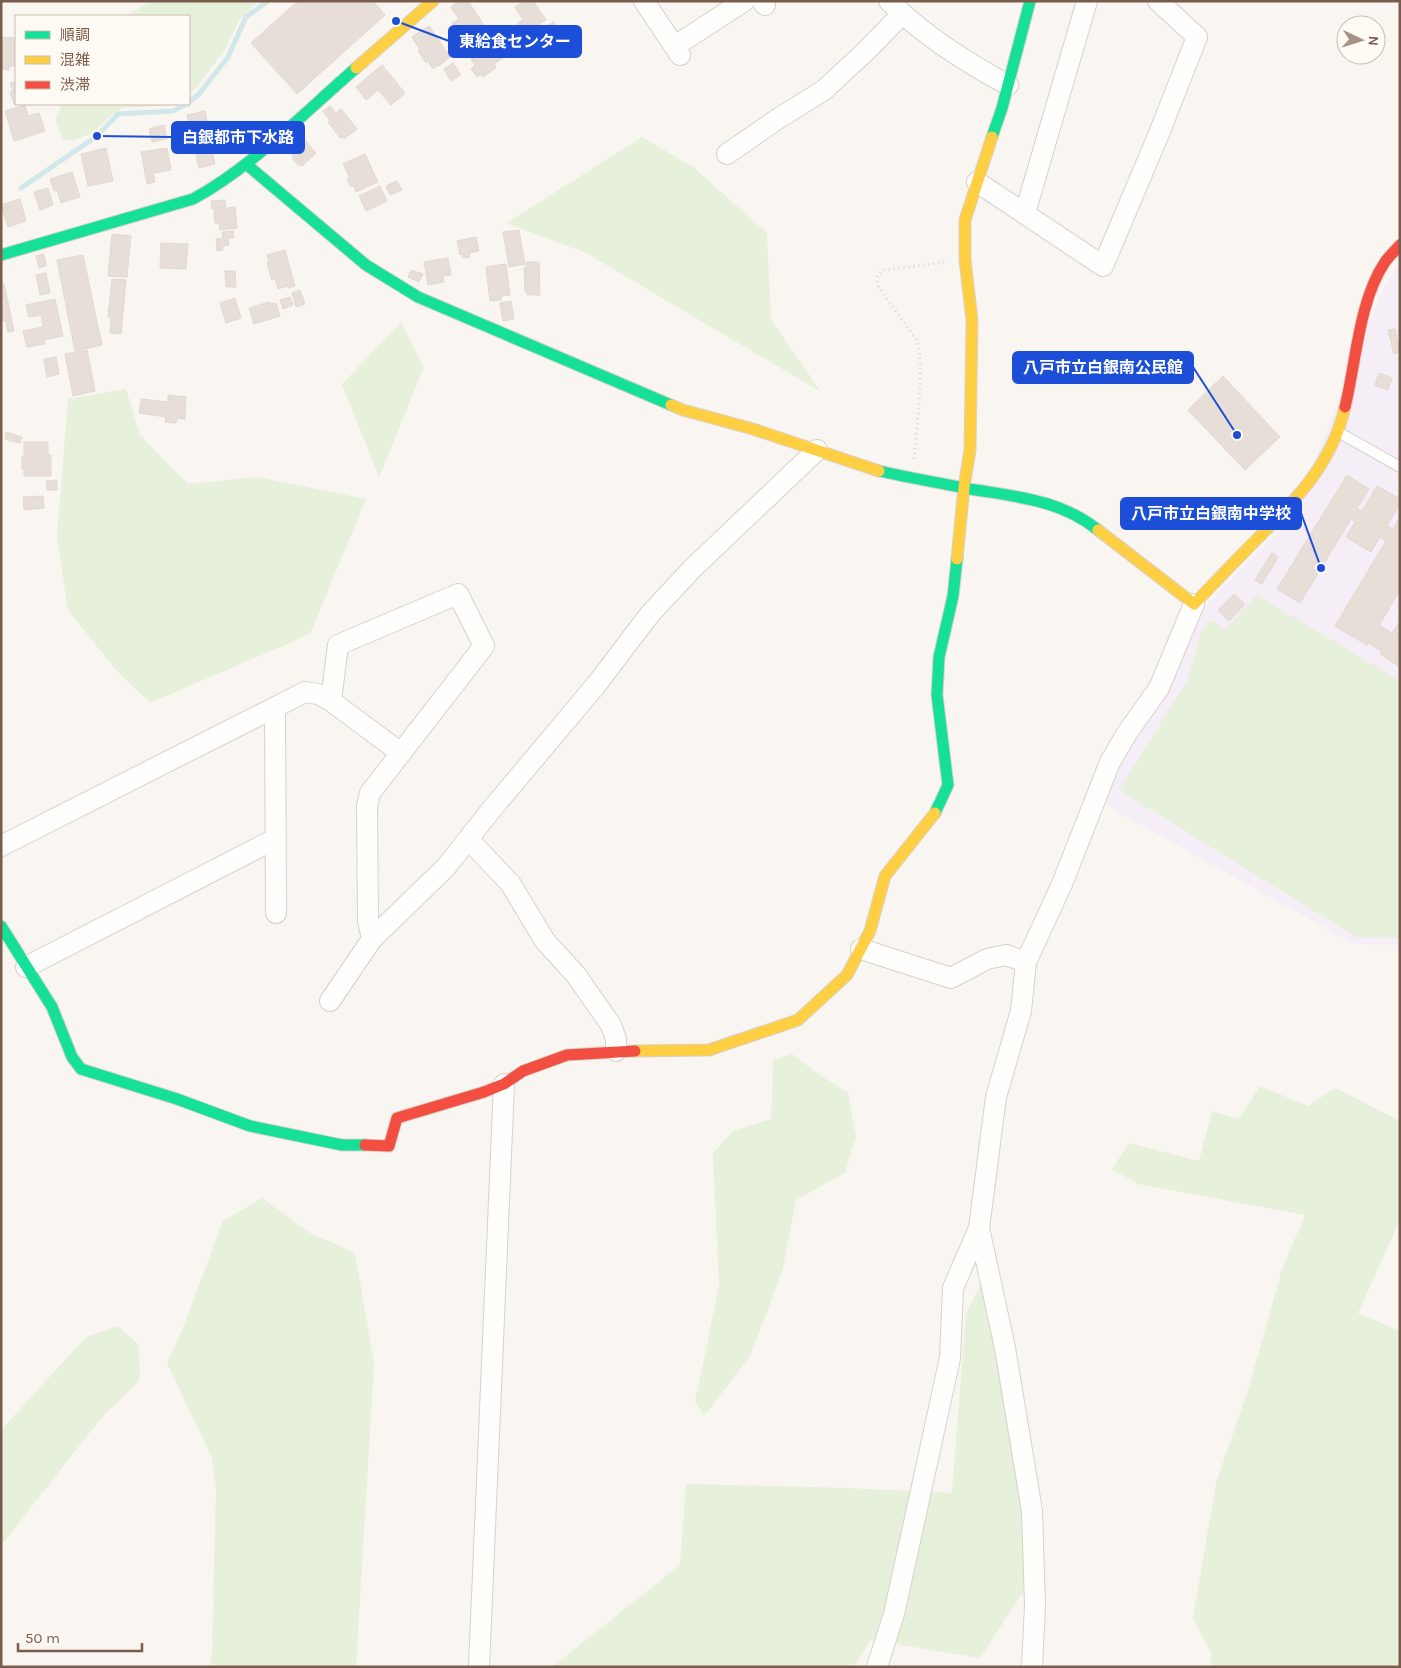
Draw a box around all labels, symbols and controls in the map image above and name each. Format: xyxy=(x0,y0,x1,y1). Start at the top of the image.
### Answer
legend xyxy=(15,15,190,105)
north arrow xyxy=(1336,15,1386,65)
text: 順調 xyxy=(60,26,90,44)
callout: 東給食センター xyxy=(449,26,581,57)
text: 東給食センター xyxy=(459,32,571,51)
text: N xyxy=(1365,35,1382,46)
text: 混雑 xyxy=(60,51,90,69)
text: 渋滞 xyxy=(60,76,90,94)
callout: 白銀都市下水路 xyxy=(172,122,304,153)
text: 白銀都市下水路 xyxy=(182,128,294,147)
callout: 八戸市立白銀南公民館 xyxy=(1013,352,1193,383)
text: 八戸市立白銀南公民館 xyxy=(1023,358,1183,377)
callout: 八戸市立白銀南中学校 xyxy=(1121,498,1301,529)
text: 八戸市立白銀南中学校 xyxy=(1131,504,1291,523)
scale bar xyxy=(18,1620,141,1652)
text: 50 m xyxy=(25,1629,60,1647)

